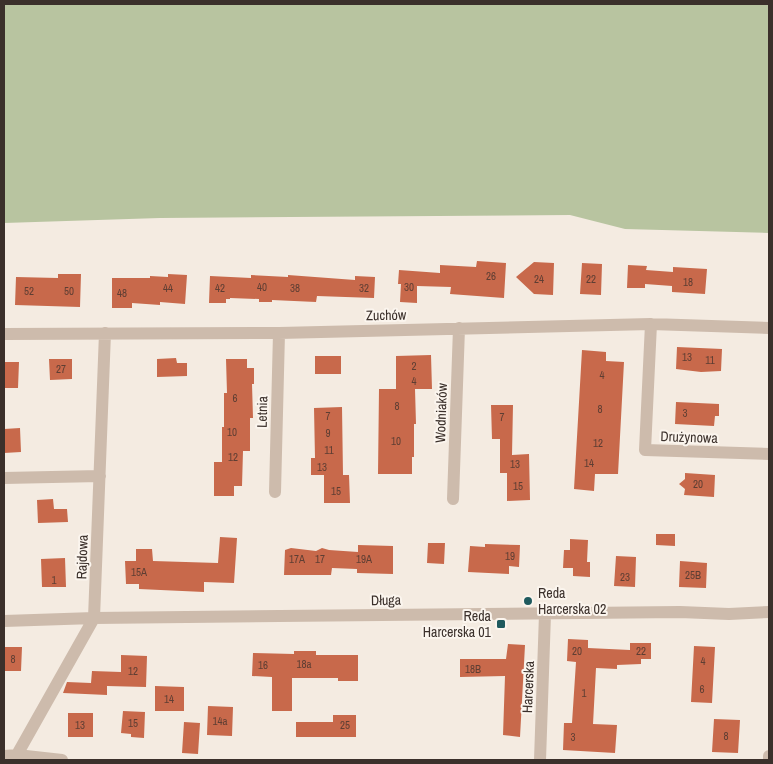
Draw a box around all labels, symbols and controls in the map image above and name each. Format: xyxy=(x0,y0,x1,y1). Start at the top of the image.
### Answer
house number: 26 xyxy=(486,269,496,283)
house number: 24 xyxy=(534,272,544,286)
house number: 22 xyxy=(586,272,596,286)
house number: 18 xyxy=(683,275,693,289)
house number: 40 xyxy=(257,280,267,294)
house number: 30 xyxy=(404,280,414,294)
house number: 44 xyxy=(163,281,173,295)
house number: 42 xyxy=(215,281,225,295)
house number: 38 xyxy=(290,281,300,295)
house number: 32 xyxy=(359,281,369,295)
house number: 52 xyxy=(24,284,34,298)
house number: 50 xyxy=(64,284,74,298)
house number: 48 xyxy=(117,286,127,300)
street label: Zuchów xyxy=(366,306,407,324)
house number: 13 xyxy=(682,350,692,364)
house number: 11 xyxy=(705,353,715,367)
house number: 2 xyxy=(411,359,417,373)
house number: 27 xyxy=(56,362,66,376)
house number: 4 xyxy=(599,368,605,382)
house number: 4 xyxy=(411,374,417,388)
street label: Wodniaków xyxy=(431,382,451,443)
house number: 6 xyxy=(232,391,238,405)
street label: Letnia xyxy=(253,395,271,428)
house number: 8 xyxy=(394,399,400,413)
house number: 8 xyxy=(597,402,603,416)
house number: 3 xyxy=(682,406,688,420)
house number: 7 xyxy=(325,409,331,423)
house number: 7 xyxy=(499,410,505,424)
house number: 10 xyxy=(227,425,237,439)
house number: 9 xyxy=(325,426,331,440)
street label: Drużynowa xyxy=(660,427,719,447)
house number: 10 xyxy=(391,434,401,448)
house number: 12 xyxy=(593,436,603,450)
house number: 11 xyxy=(324,443,334,457)
house number: 12 xyxy=(228,450,238,464)
house number: 14 xyxy=(584,456,594,470)
house number: 13 xyxy=(510,457,520,471)
house number: 13 xyxy=(317,460,327,474)
house number: 20 xyxy=(693,477,703,491)
house number: 15 xyxy=(513,479,523,493)
house number: 15 xyxy=(331,484,341,498)
street label: Rajdowa xyxy=(72,534,92,580)
house number: 19 xyxy=(505,549,515,563)
house number: 17A xyxy=(289,552,306,566)
house number: 17 xyxy=(315,552,325,566)
house number: 19A xyxy=(356,552,373,566)
house number: 15A xyxy=(131,565,148,579)
house number: 25B xyxy=(685,568,701,582)
house number: 23 xyxy=(620,570,630,584)
house number: 1 xyxy=(51,573,57,587)
place label: Reda Harcerska 02 xyxy=(538,584,606,618)
street label: Długa xyxy=(371,591,402,609)
marker: Reda Harcerska 02 xyxy=(522,595,534,607)
place label: Reda Harcerska 01 xyxy=(423,607,492,641)
marker: Reda Harcerska 01 xyxy=(495,618,507,630)
house number: 20 xyxy=(572,644,582,658)
house number: 22 xyxy=(636,644,646,658)
house number: 8 xyxy=(10,652,16,666)
house number: 4 xyxy=(700,654,706,668)
house number: 18a xyxy=(296,657,312,671)
house number: 16 xyxy=(258,658,268,672)
street label: Harcerska xyxy=(518,660,538,713)
house number: 18B xyxy=(465,662,481,676)
house number: 12 xyxy=(128,664,138,678)
house number: 6 xyxy=(699,682,705,696)
house number: 1 xyxy=(581,686,587,700)
house number: 14 xyxy=(164,692,174,706)
house number: 14a xyxy=(212,714,228,728)
house number: 15 xyxy=(128,716,138,730)
house number: 13 xyxy=(75,718,85,732)
house number: 25 xyxy=(340,718,350,732)
house number: 8 xyxy=(723,729,729,743)
house number: 3 xyxy=(570,730,576,744)

